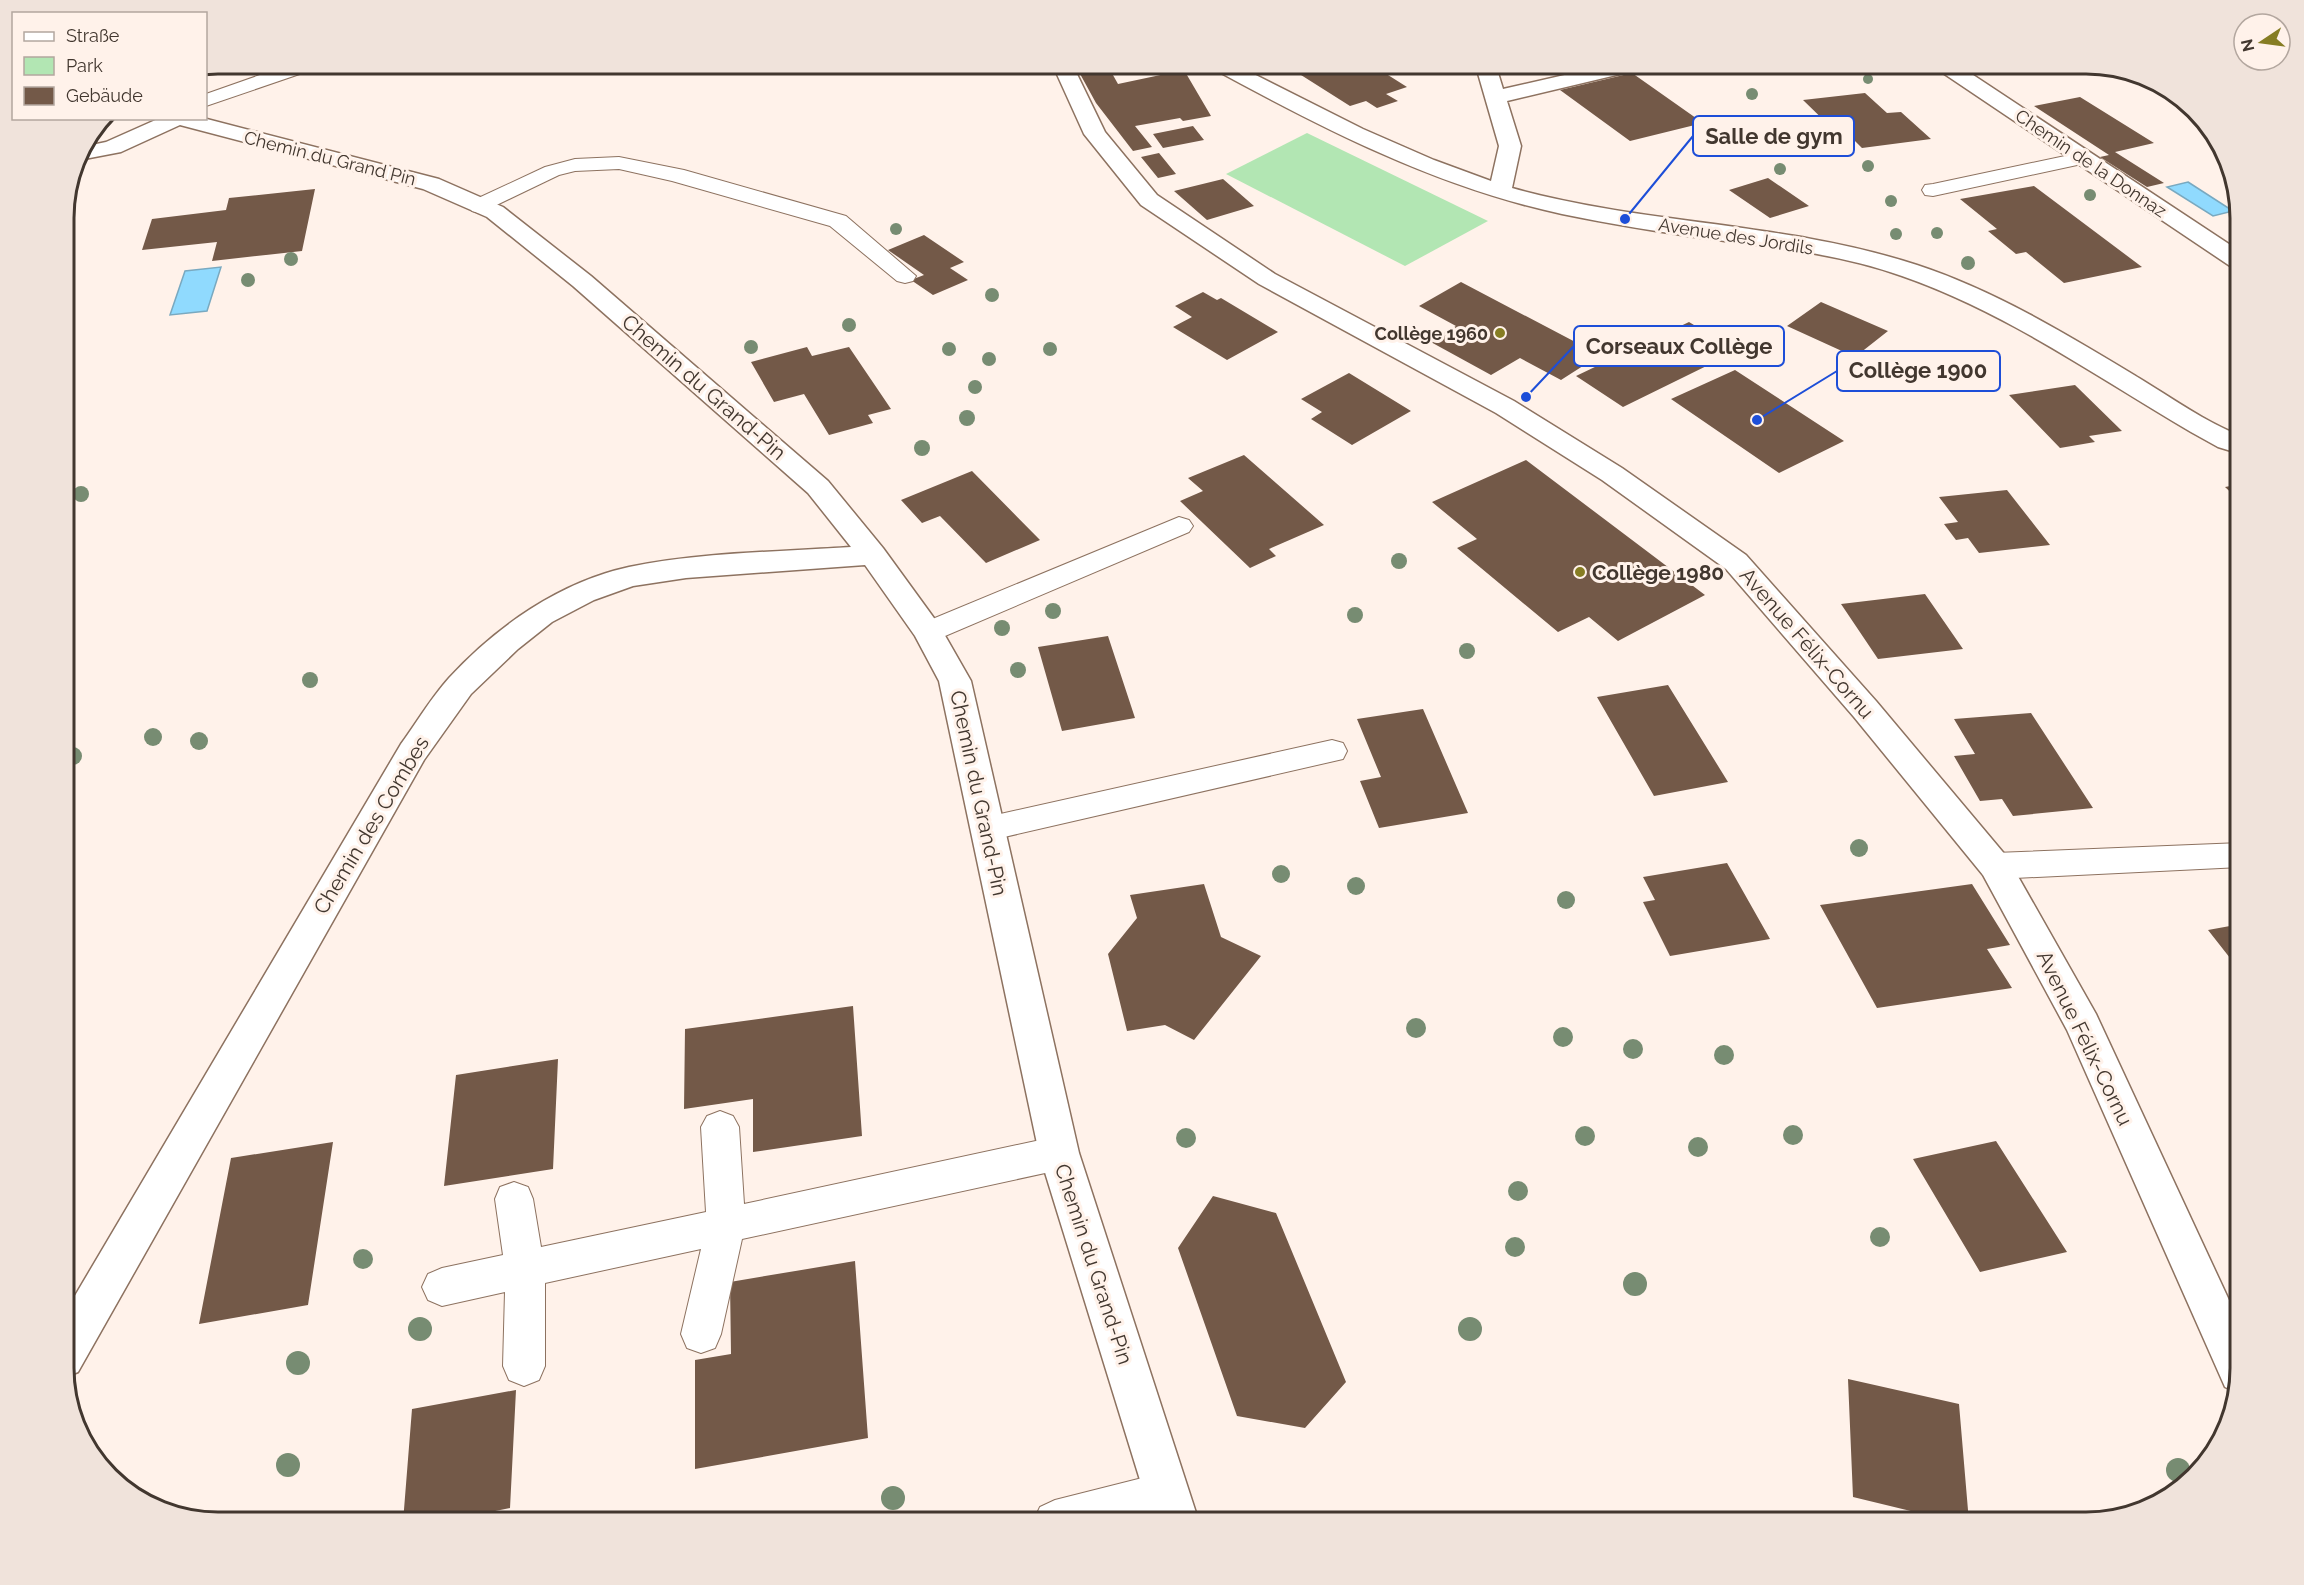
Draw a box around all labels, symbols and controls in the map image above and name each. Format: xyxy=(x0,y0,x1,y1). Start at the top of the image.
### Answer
legend xyxy=(12,12,207,120)
north arrow xyxy=(2232,12,2292,72)
text: Straße xyxy=(66,25,120,46)
text: N xyxy=(2237,37,2259,53)
text: Park xyxy=(66,55,103,76)
text: Gebäude xyxy=(66,85,143,106)
street label: Chemin de la Donnaz xyxy=(2011,105,2171,222)
callout: Salle de gym xyxy=(1693,116,1854,156)
text: Salle de gym xyxy=(1705,123,1843,149)
street label: Chemin du Grand Pin xyxy=(242,126,418,190)
street label: Avenue des Jordils xyxy=(1657,213,1815,259)
street label: Chemin du Grand-Pin xyxy=(617,309,791,465)
place label: Collège 1960 xyxy=(1375,323,1488,344)
marker: Collège 1960 xyxy=(1493,326,1507,340)
callout: Corseaux Collège xyxy=(1574,326,1784,366)
text: Corseaux Collège xyxy=(1586,333,1772,359)
callout: Collège 1900 xyxy=(1837,351,2000,391)
text: Collège 1900 xyxy=(1849,357,1987,383)
place label: Collège 1980 xyxy=(1592,560,1724,585)
street label: Avenue Félix-Cornu xyxy=(1735,563,1879,723)
marker: Collège 1980 xyxy=(1573,565,1587,579)
street label: Chemin du Grand-Pin xyxy=(945,688,1013,898)
street label: Chemin des Combes xyxy=(308,732,434,918)
street label: Avenue Félix-Cornu xyxy=(2032,947,2138,1129)
street label: Chemin du Grand-Pin xyxy=(1050,1161,1138,1367)

